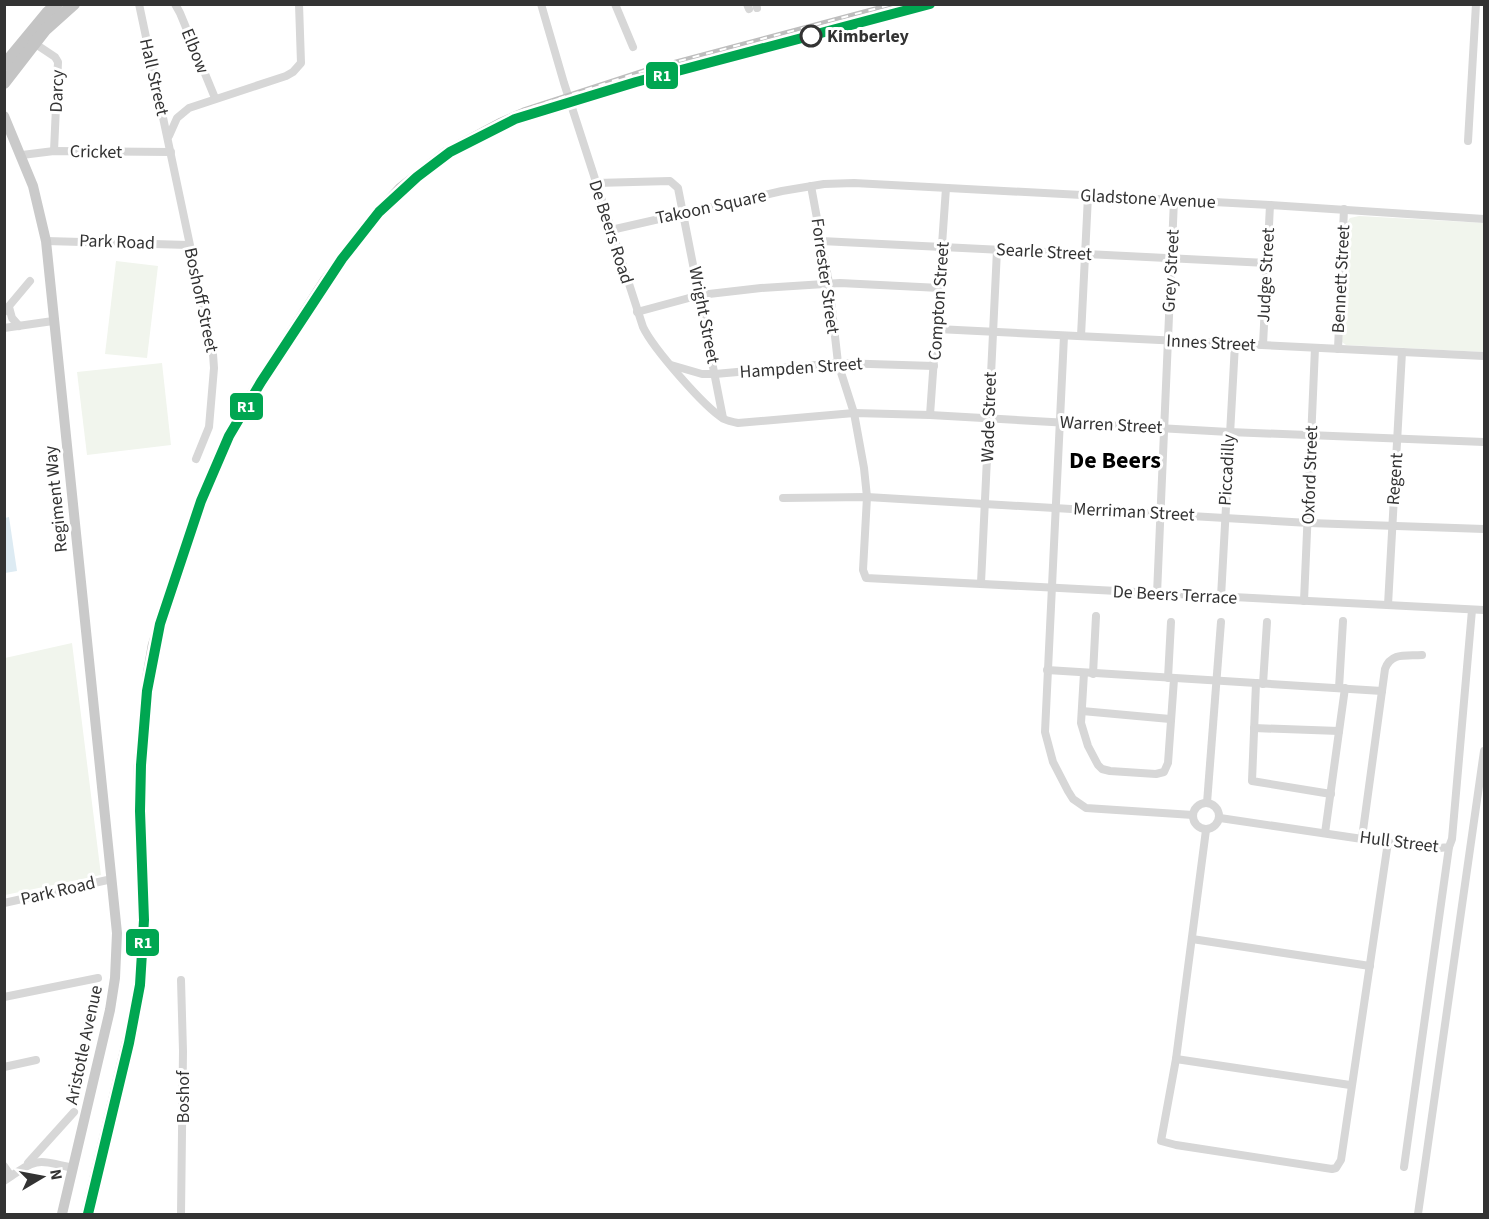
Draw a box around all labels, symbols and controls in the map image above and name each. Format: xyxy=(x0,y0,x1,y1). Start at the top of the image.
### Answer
place label: Kimberley xyxy=(827,24,910,49)
street label: Elbow xyxy=(175,25,215,77)
marker: Kimberley xyxy=(800,25,822,47)
street label: Hall Street xyxy=(133,36,175,118)
line badge: R1 xyxy=(645,61,679,90)
text: R1 xyxy=(653,65,671,87)
street label: Darcy xyxy=(44,69,70,113)
street label: Cricket xyxy=(69,139,123,165)
street label: De Beers Road xyxy=(582,177,640,287)
street label: Takoon Square xyxy=(653,183,769,231)
street label: Gladstone Avenue xyxy=(1080,183,1216,215)
street label: Forrester Street xyxy=(805,217,845,335)
street label: Bennett Street xyxy=(1326,224,1356,334)
street label: Judge Street xyxy=(1251,227,1281,323)
street label: Park Road xyxy=(79,228,155,256)
street label: Grey Street xyxy=(1156,229,1186,313)
street label: Searle Street xyxy=(995,237,1093,267)
street label: Compton Street xyxy=(922,241,956,361)
street label: Boshoff Street xyxy=(178,245,224,355)
street label: Wright Street xyxy=(682,264,726,366)
street label: Innes Street xyxy=(1166,328,1256,358)
street label: Hampden Street xyxy=(739,351,863,385)
street label: Wade Street xyxy=(975,371,1003,463)
line badge: R1 xyxy=(229,392,264,421)
text: R1 xyxy=(237,396,255,418)
street label: Warren Street xyxy=(1059,410,1163,440)
street label: Oxford Street xyxy=(1296,425,1324,525)
street label: Piccadilly xyxy=(1213,433,1241,506)
district label: De Beers xyxy=(1069,443,1161,478)
street label: Regiment Way xyxy=(38,444,74,554)
street label: Regent xyxy=(1381,452,1409,506)
street label: Merriman Street xyxy=(1073,496,1195,528)
street label: De Beers Terrace xyxy=(1112,579,1238,611)
street label: Hull Street xyxy=(1358,825,1440,859)
street label: Park Road xyxy=(18,870,98,912)
line badge: R1 xyxy=(125,928,160,957)
text: R1 xyxy=(134,932,152,954)
street label: Aristotle Avenue xyxy=(59,983,109,1107)
street label: Boshof xyxy=(171,1070,196,1123)
north arrow xyxy=(12,1147,72,1207)
text: N xyxy=(44,1167,68,1182)

